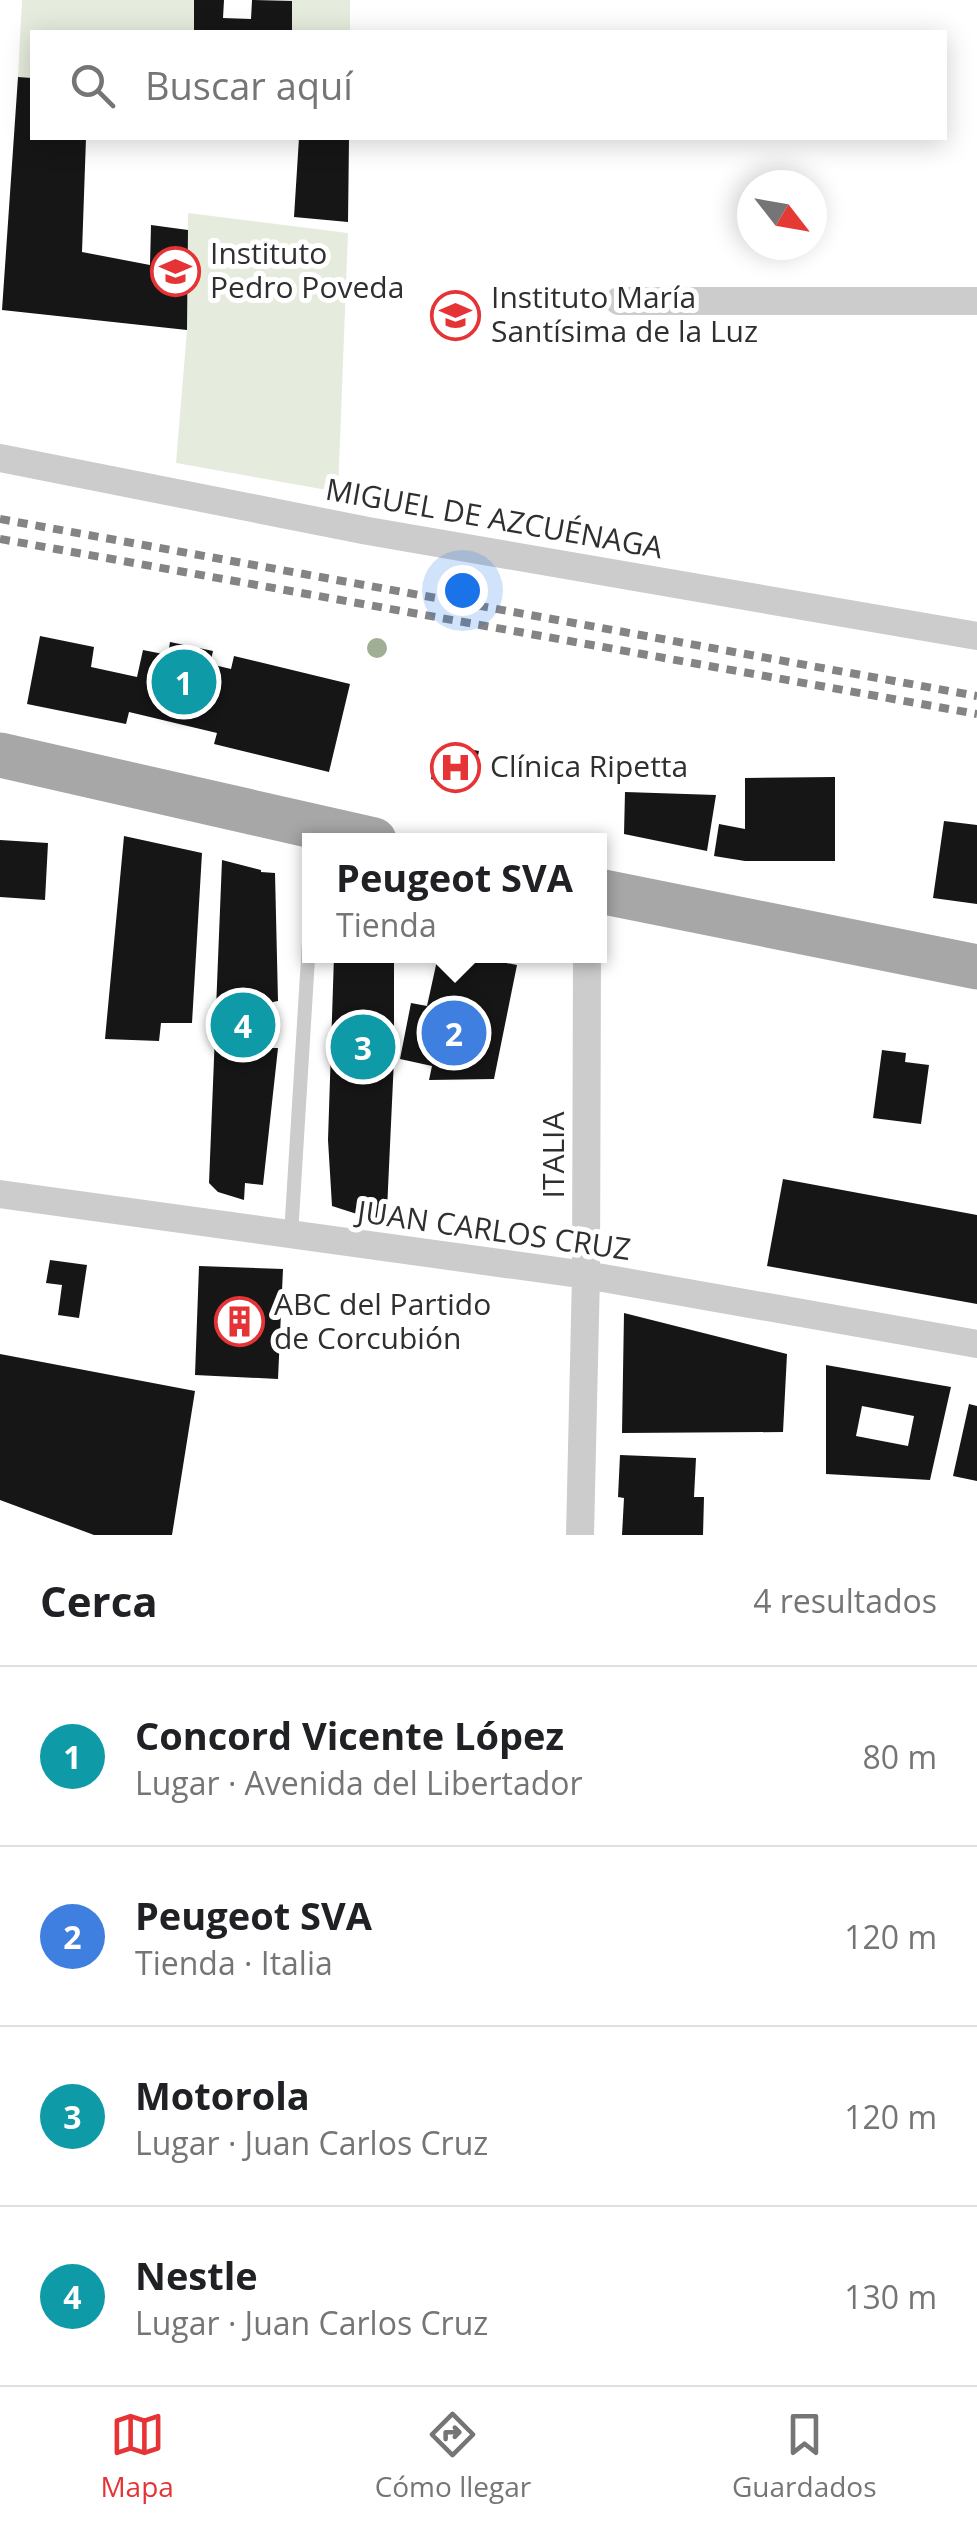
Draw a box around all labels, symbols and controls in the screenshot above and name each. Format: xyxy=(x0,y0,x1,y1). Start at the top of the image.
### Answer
search box xyxy=(30,30,947,140)
icon: search xyxy=(65,58,120,113)
text: Buscar aquí xyxy=(145,59,353,111)
north arrow xyxy=(737,170,827,260)
place label: Instituto Pedro Poveda xyxy=(210,232,404,307)
school or university icon: Instituto Pedro Poveda xyxy=(149,245,201,297)
place label: Instituto María Santísima de la Luz xyxy=(491,276,758,351)
school or university icon: Instituto María Santísima de la Luz xyxy=(430,289,482,341)
street label: MIGUEL DE AZCUÉNAGA xyxy=(323,468,666,567)
your location xyxy=(437,565,488,616)
pin: 1 xyxy=(152,644,216,720)
hospital icon: Clínica Ripetta xyxy=(429,741,481,793)
place label: Clínica Ripetta xyxy=(490,745,688,786)
popup xyxy=(302,833,607,963)
text: Peugeot SVA xyxy=(336,851,573,903)
text: Tienda xyxy=(336,903,437,946)
pin: 4 xyxy=(210,988,276,1062)
pin: 2 xyxy=(422,996,486,1070)
pin: 3 xyxy=(330,1010,396,1084)
street label: ITALIA xyxy=(532,1112,573,1198)
street label: JUAN CARLOS CRUZ xyxy=(352,1190,633,1269)
place label: ABC del Partido de Corcubión xyxy=(274,1283,491,1358)
building icon: ABC del Partido de Corcubión xyxy=(213,1296,265,1348)
text: Cerca xyxy=(40,1572,158,1629)
text: 4 resultados xyxy=(753,1579,937,1622)
text: Concord Vicente López xyxy=(135,1709,564,1761)
text: 1 xyxy=(63,1735,82,1778)
text: 80 m xyxy=(862,1735,937,1778)
text: Lugar · Avenida del Libertador xyxy=(135,1761,583,1804)
text: Peugeot SVA xyxy=(135,1889,372,1941)
text: 2 xyxy=(63,1915,82,1958)
text: 120 m xyxy=(844,1915,937,1958)
text: Tienda · Italia xyxy=(135,1941,333,1984)
text: Motorola xyxy=(135,2069,310,2121)
text: 3 xyxy=(63,2095,82,2138)
text: 120 m xyxy=(844,2095,937,2138)
text: Lugar · Juan Carlos Cruz xyxy=(135,2121,488,2164)
text: Nestle xyxy=(135,2249,258,2301)
text: 4 xyxy=(63,2275,82,2318)
text: 130 m xyxy=(844,2275,937,2318)
text: Lugar · Juan Carlos Cruz xyxy=(135,2301,488,2344)
tab: Mapa xyxy=(100,2407,174,2505)
tab: Cómo llegar xyxy=(375,2407,531,2505)
tab: Guardados xyxy=(732,2407,877,2505)

